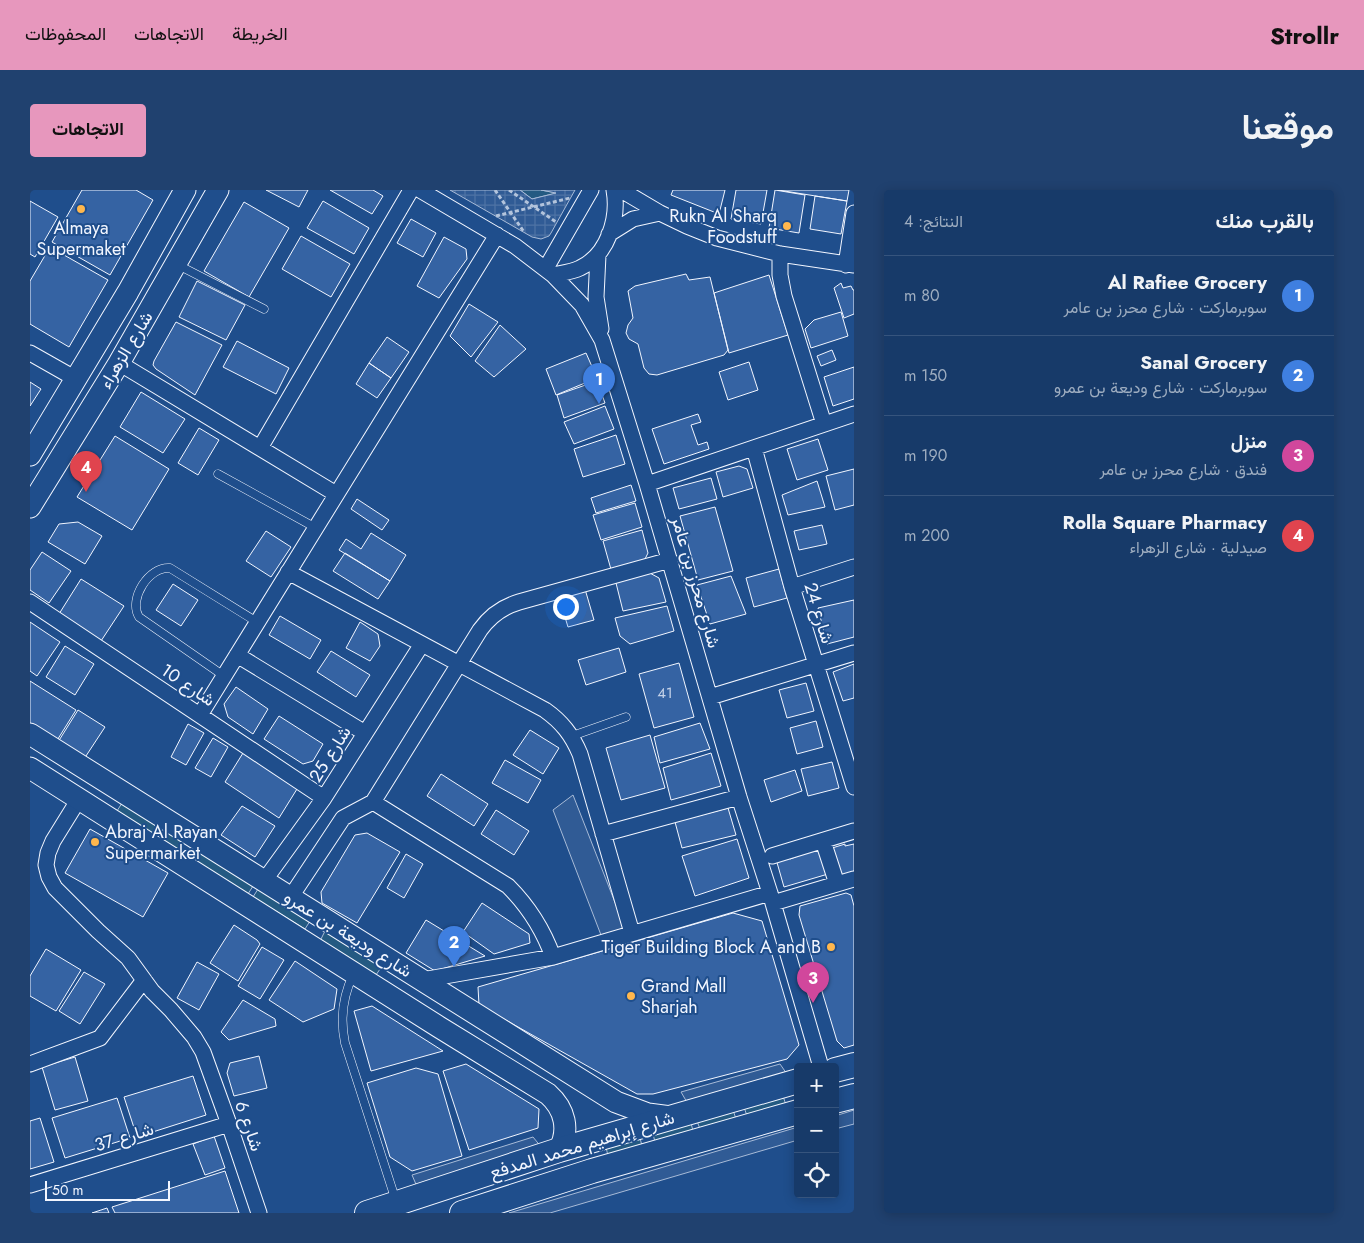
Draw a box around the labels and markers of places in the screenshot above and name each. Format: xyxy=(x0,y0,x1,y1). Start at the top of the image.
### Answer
marker: Almaya Supermaket xyxy=(75,203,87,215)
place label: Rukn Al Sharq Foodstuff xyxy=(669,203,778,250)
place label: Almaya Supermaket xyxy=(37,215,126,262)
marker: Rukn Al Sharq Foodstuff xyxy=(781,220,793,232)
pin: 1 xyxy=(583,363,615,404)
pin: 4 xyxy=(70,451,102,492)
place label: Abraj Al Rayan Supermarket xyxy=(105,819,218,866)
marker: Abraj Al Rayan Supermarket xyxy=(89,836,101,848)
pin: 2 xyxy=(438,926,470,967)
place label: Tiger Building Block A and B xyxy=(601,934,821,960)
marker: Tiger Building Block A and B xyxy=(825,941,837,953)
pin: 3 xyxy=(797,962,829,1003)
place label: Grand Mall Sharjah xyxy=(641,973,726,1020)
marker: Grand Mall Sharjah xyxy=(625,990,637,1002)

